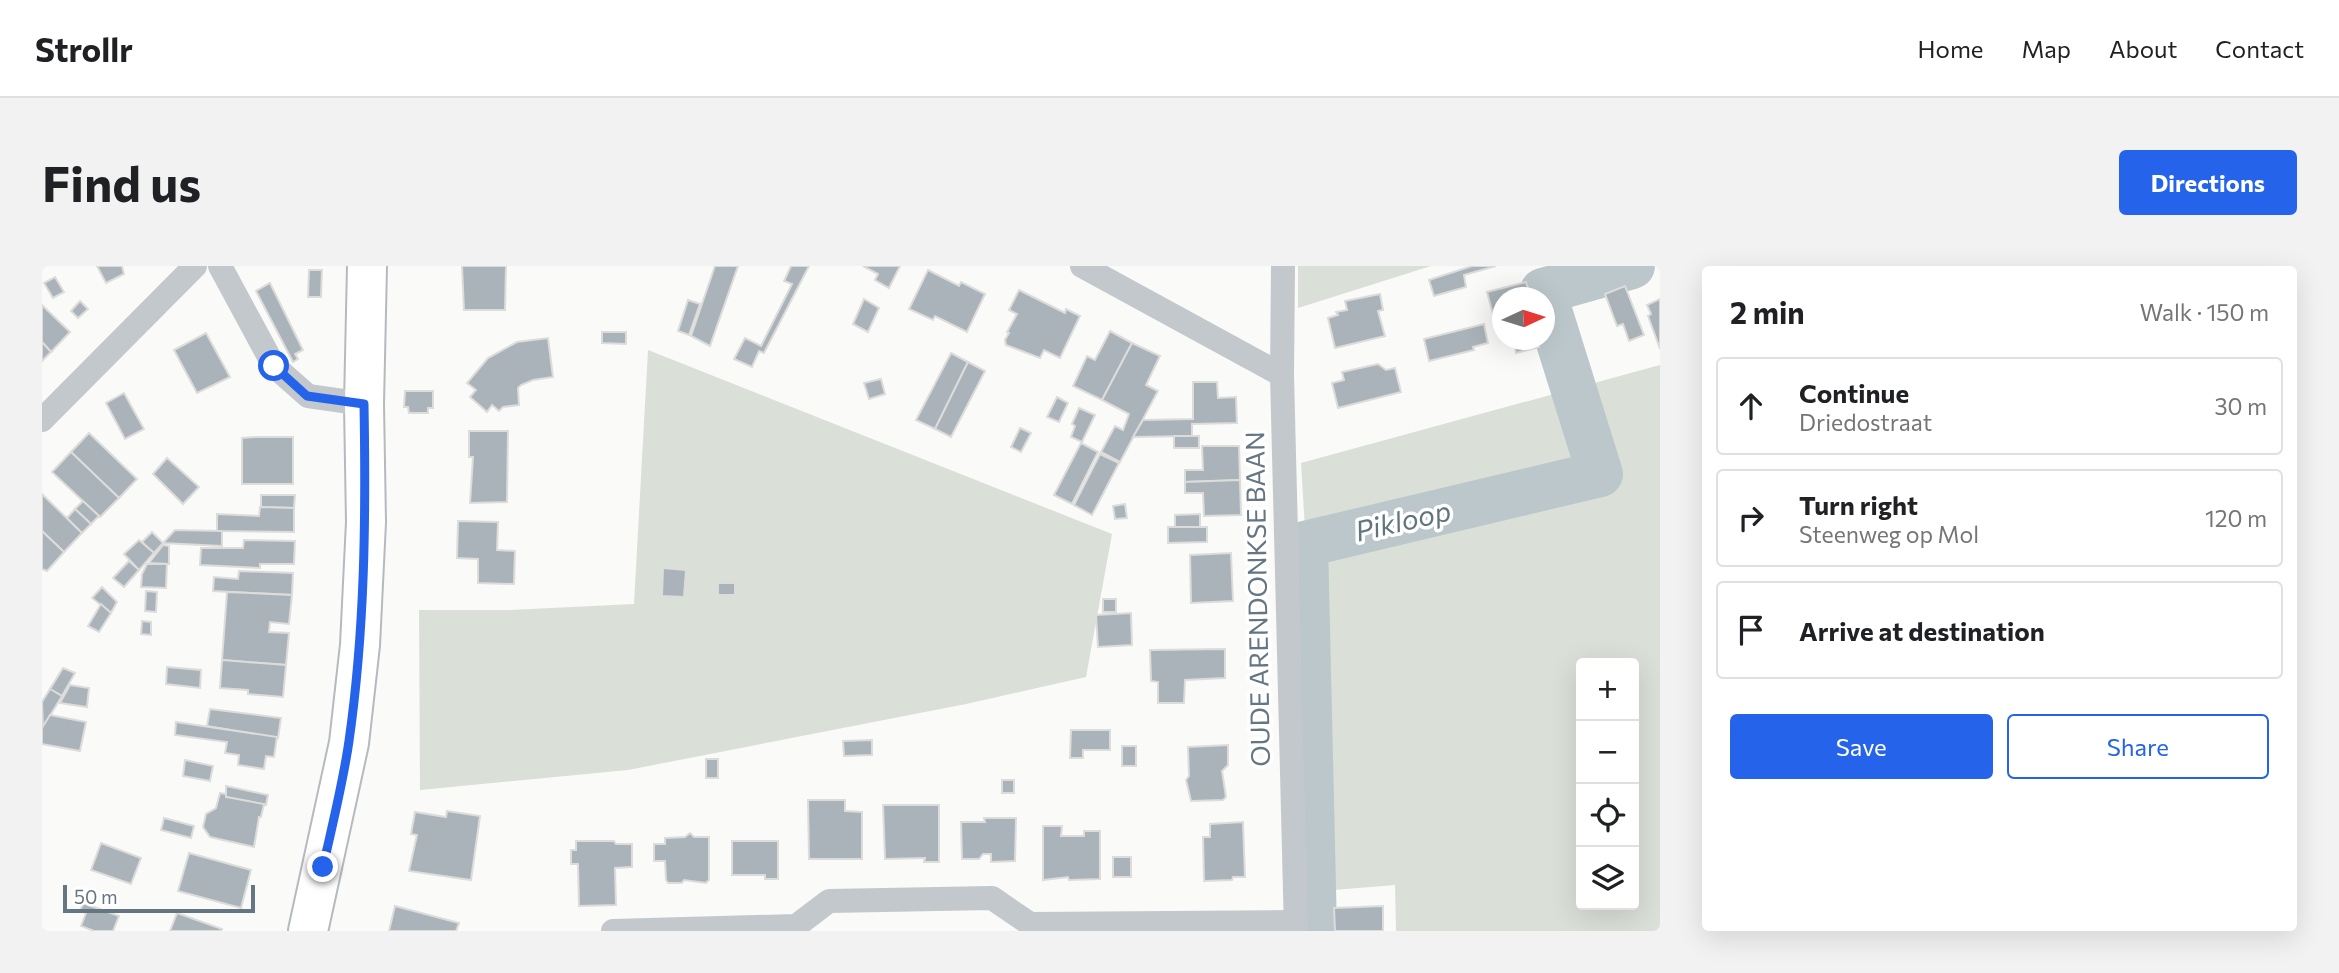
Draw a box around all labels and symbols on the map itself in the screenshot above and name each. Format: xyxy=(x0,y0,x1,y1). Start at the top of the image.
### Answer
north arrow xyxy=(1492,287,1555,350)
route start xyxy=(258,350,289,381)
street label: OUDE ARENDONKSE BAAN xyxy=(1238,431,1275,767)
water label: Pikloop xyxy=(1352,493,1454,548)
route end xyxy=(307,851,338,882)
scale bar xyxy=(63,882,256,914)

